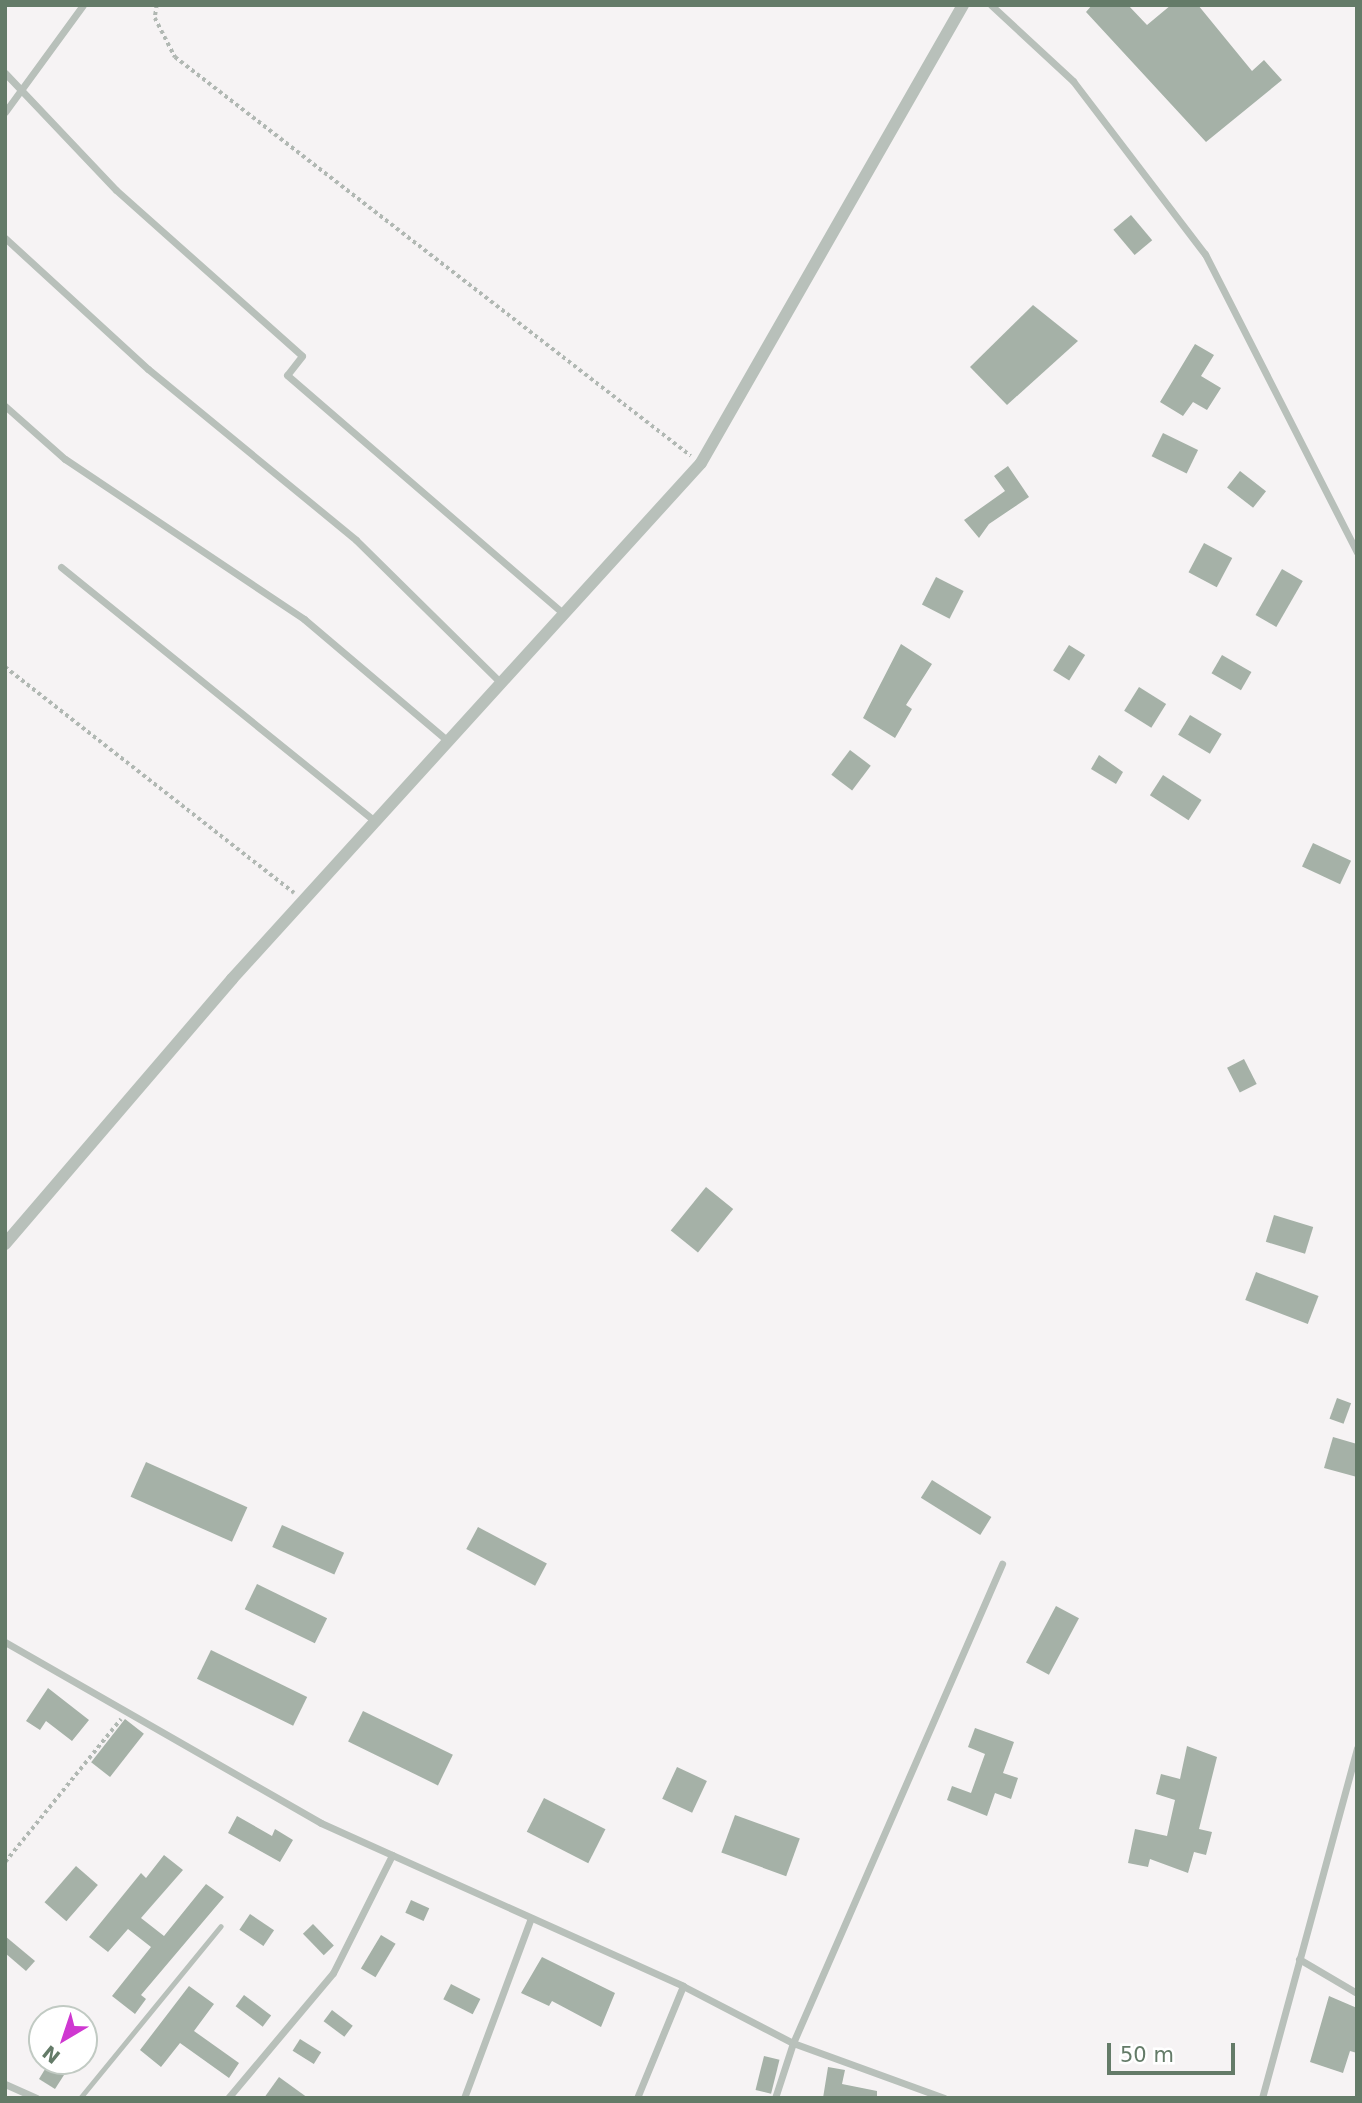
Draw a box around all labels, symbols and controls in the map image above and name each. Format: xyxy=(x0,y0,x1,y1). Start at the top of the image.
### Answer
north arrow xyxy=(28,2005,98,2075)
scale bar xyxy=(1110,2030,1238,2074)
text: N xyxy=(38,2041,64,2068)
text: 50 m xyxy=(1120,2043,1174,2067)

